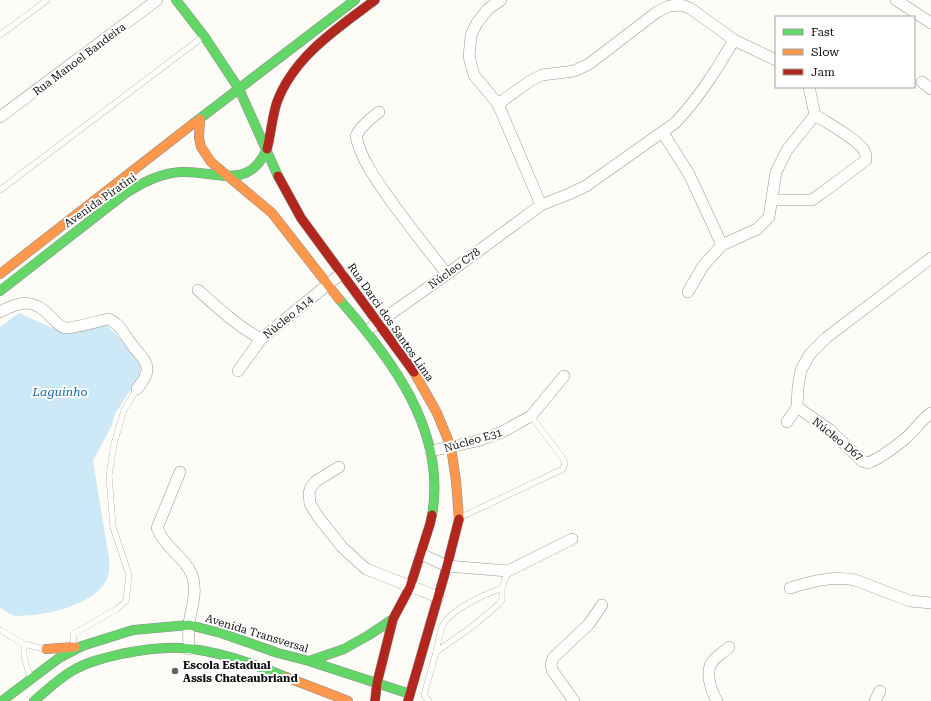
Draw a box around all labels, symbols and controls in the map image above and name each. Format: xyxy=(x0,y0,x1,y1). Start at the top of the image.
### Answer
legend xyxy=(775,16,915,88)
street label: Rua Manoel Bandeira xyxy=(30,20,128,98)
text: Fast xyxy=(811,25,835,39)
text: Slow xyxy=(811,45,839,59)
text: Jam xyxy=(811,65,835,79)
street label: Avenida Piratini xyxy=(62,170,139,230)
street label: Núcleo C78 xyxy=(426,245,483,292)
street label: Rua Darci dos Santos Lima xyxy=(345,261,436,384)
street label: Núcleo A14 xyxy=(261,293,317,342)
water label: Laguinho xyxy=(32,385,87,399)
street label: Núcleo D67 xyxy=(810,415,866,464)
street label: Núcleo E31 xyxy=(442,426,504,455)
street label: Avenida Transversal xyxy=(204,612,310,656)
place label: Escola Estadual Assis Chateaubriand xyxy=(183,659,298,685)
marker: Escola Estadual Assis Chateaubriand xyxy=(170,666,180,676)

